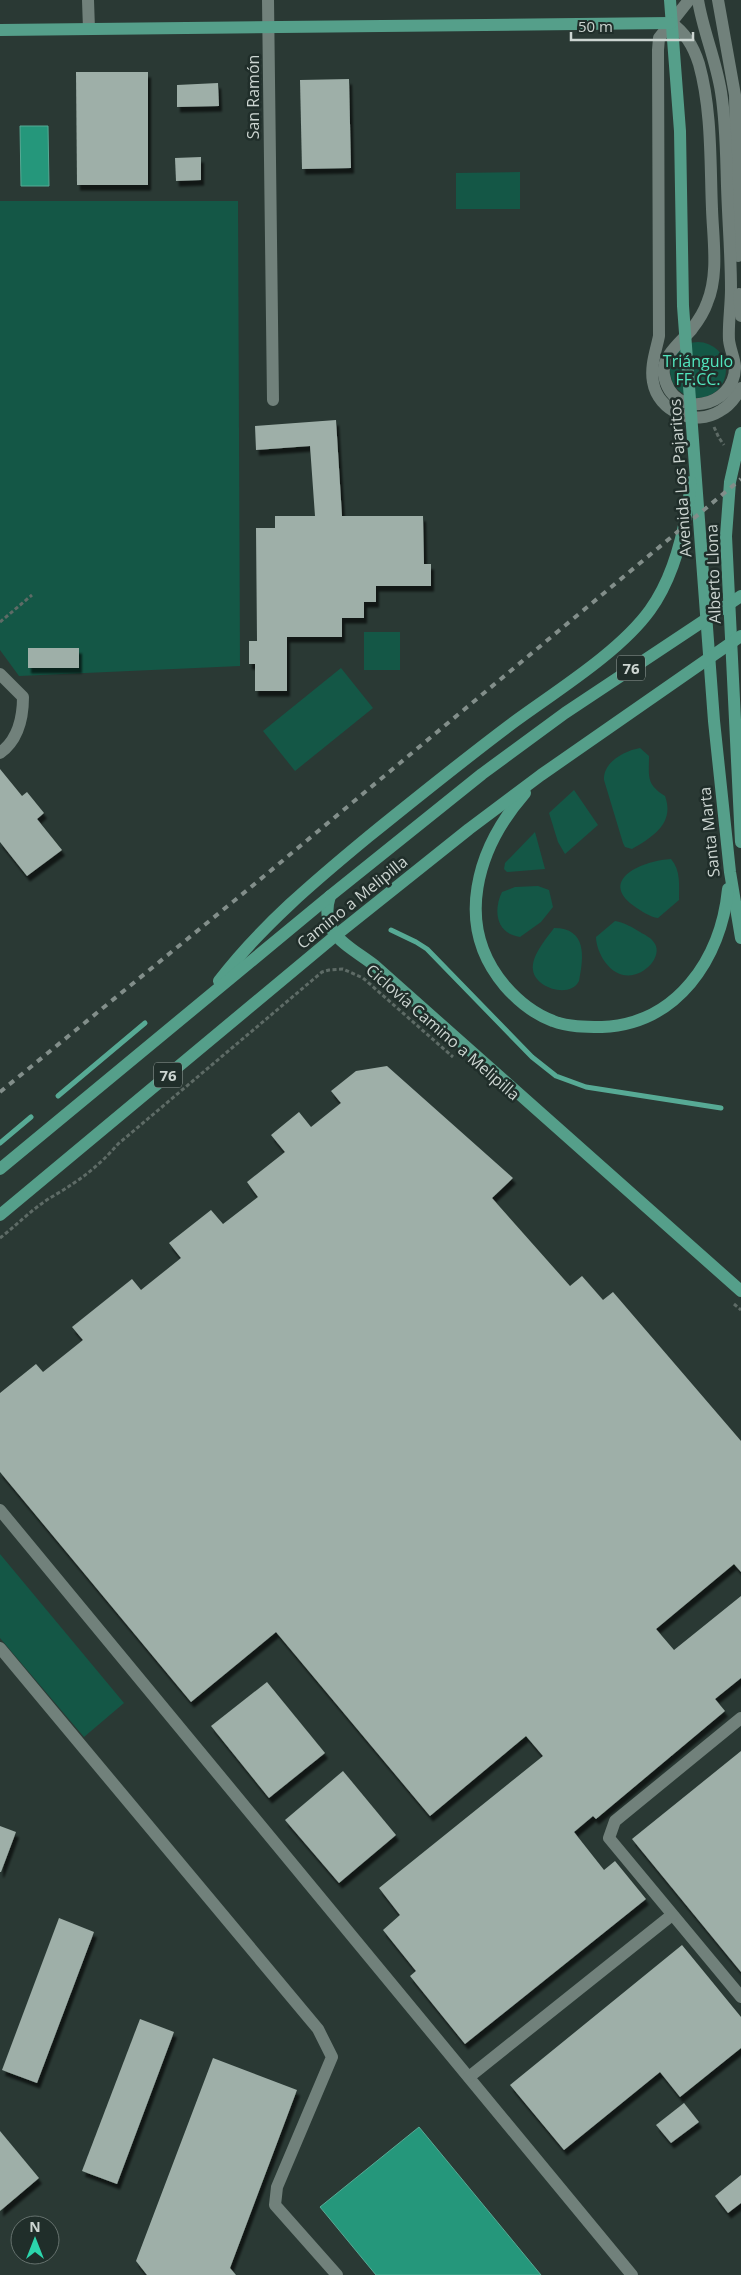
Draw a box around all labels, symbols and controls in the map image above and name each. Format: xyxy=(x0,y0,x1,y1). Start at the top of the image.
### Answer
scale bar xyxy=(571,10,694,42)
text: 50 m xyxy=(578,16,613,36)
street label: San Ramón xyxy=(242,55,264,139)
park label: Triángulo FF.CC. xyxy=(663,350,733,390)
street label: Avenida Los Pajaritos xyxy=(663,398,697,558)
street label: Alberto Llona xyxy=(700,524,726,624)
road number: 76 xyxy=(617,656,645,680)
street label: Santa Marta xyxy=(693,786,725,878)
street label: Camino a Melipilla xyxy=(292,850,412,954)
street label: Ciclovía Camino a Melipilla xyxy=(361,959,525,1105)
road number: 76 xyxy=(154,1062,182,1088)
north arrow xyxy=(10,2215,60,2265)
text: N xyxy=(29,2217,41,2236)

